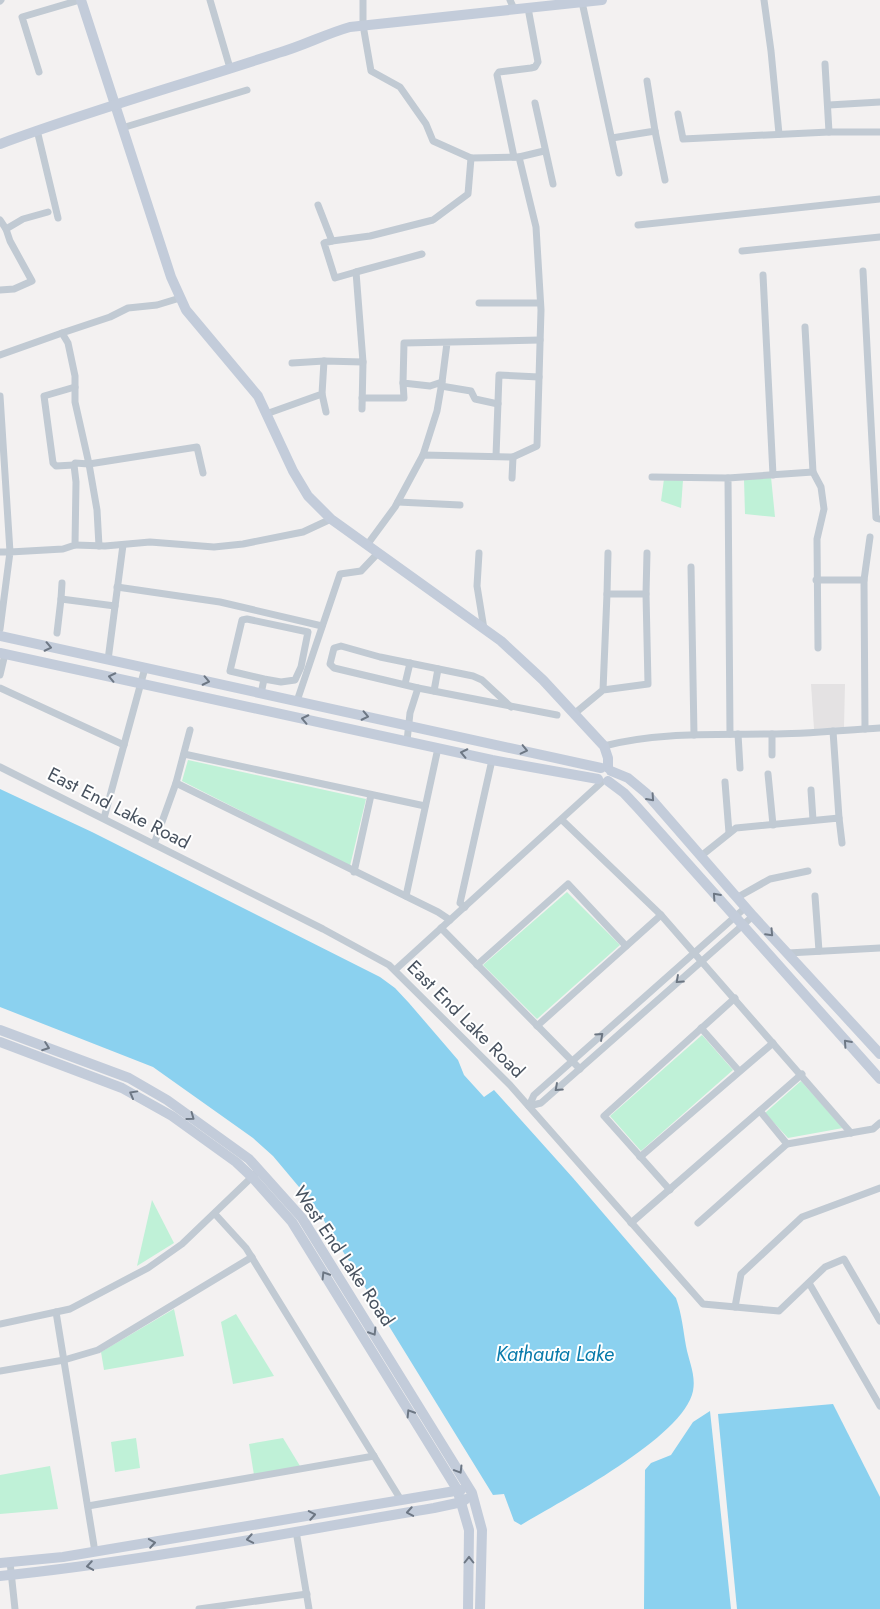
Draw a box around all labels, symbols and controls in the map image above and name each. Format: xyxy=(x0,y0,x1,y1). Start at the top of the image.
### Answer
one-way arrow xyxy=(43,641,52,652)
one-way arrow xyxy=(107,672,116,683)
one-way arrow xyxy=(202,676,211,686)
one-way arrow xyxy=(361,710,370,721)
one-way arrow xyxy=(300,714,309,725)
one-way arrow xyxy=(520,744,529,755)
one-way arrow xyxy=(459,749,468,759)
street label: East End Lake Road xyxy=(43,760,195,856)
one-way arrow xyxy=(645,793,654,802)
one-way arrow xyxy=(713,892,722,901)
one-way arrow xyxy=(764,928,773,937)
street label: East End Lake Road xyxy=(401,954,531,1084)
one-way arrow xyxy=(676,975,685,983)
one-way arrow xyxy=(595,1033,604,1042)
one-way arrow xyxy=(844,1040,853,1049)
one-way arrow xyxy=(41,1041,50,1051)
one-way arrow xyxy=(554,1083,563,1092)
one-way arrow xyxy=(129,1090,138,1100)
one-way arrow xyxy=(186,1111,195,1120)
street label: West End Lake Road xyxy=(287,1180,401,1332)
one-way arrow xyxy=(321,1271,331,1280)
one-way arrow xyxy=(367,1326,377,1335)
water label: Kathauta Lake xyxy=(496,1340,614,1369)
one-way arrow xyxy=(407,1409,417,1418)
one-way arrow xyxy=(452,1465,462,1474)
one-way arrow xyxy=(406,1506,415,1516)
one-way arrow xyxy=(308,1511,317,1521)
one-way arrow xyxy=(246,1533,254,1544)
one-way arrow xyxy=(148,1538,157,1548)
one-way arrow xyxy=(464,1556,474,1564)
one-way arrow xyxy=(85,1560,94,1570)

